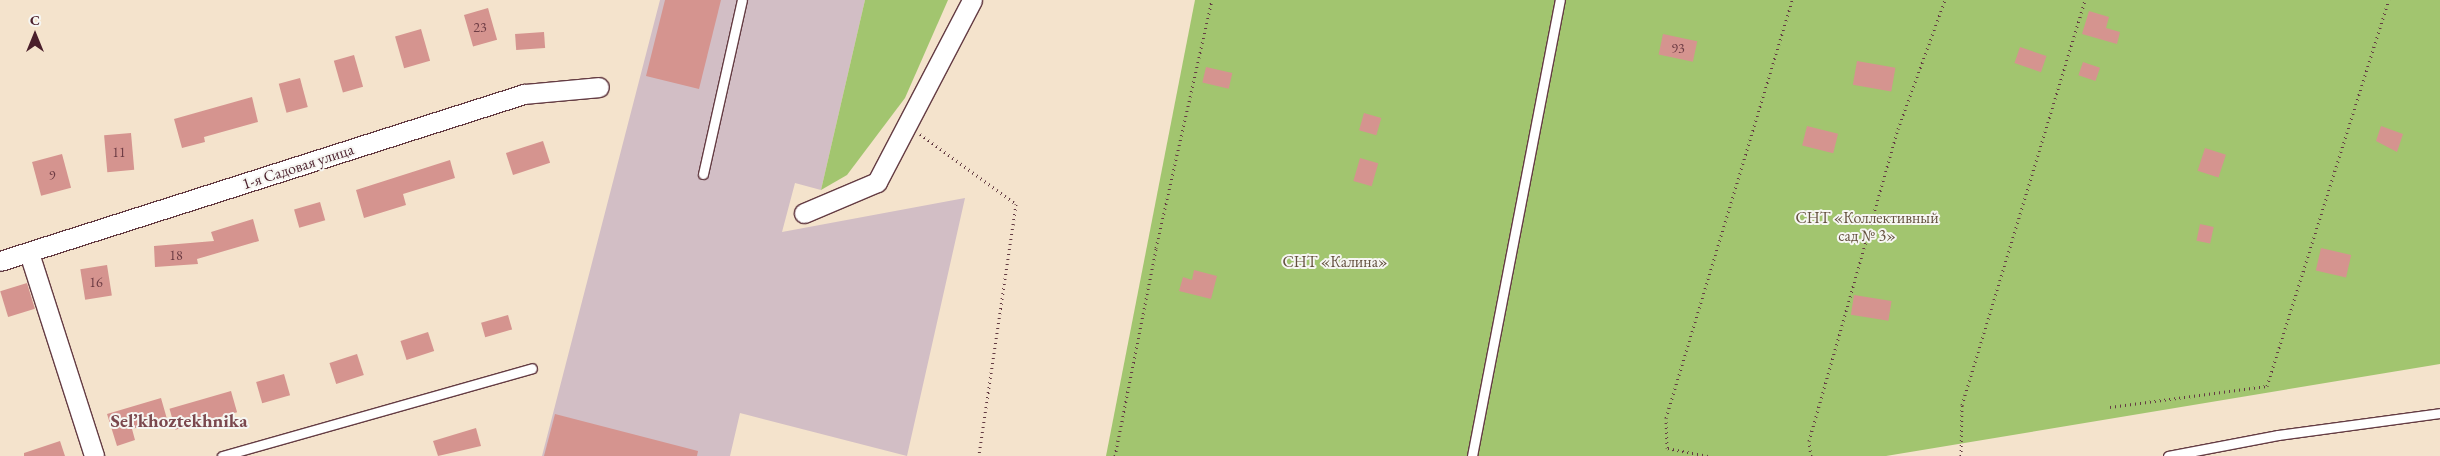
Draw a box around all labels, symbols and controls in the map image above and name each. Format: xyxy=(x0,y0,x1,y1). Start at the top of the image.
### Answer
north arrow xyxy=(10,10,60,60)
text: С xyxy=(30,11,40,29)
house number: 23 xyxy=(473,19,487,35)
house number: 93 xyxy=(1671,40,1685,56)
street label: 1-я Садовая улица xyxy=(240,140,356,194)
house number: 11 xyxy=(112,144,126,160)
house number: 9 xyxy=(49,167,55,183)
park label: СНТ «Коллективный сад № 3» xyxy=(1795,208,1939,246)
house number: 18 xyxy=(169,247,183,263)
park label: СНТ «Калина» xyxy=(1282,252,1388,272)
house number: 16 xyxy=(89,274,103,290)
district label: Sel’khoztekhnika xyxy=(110,410,248,432)

